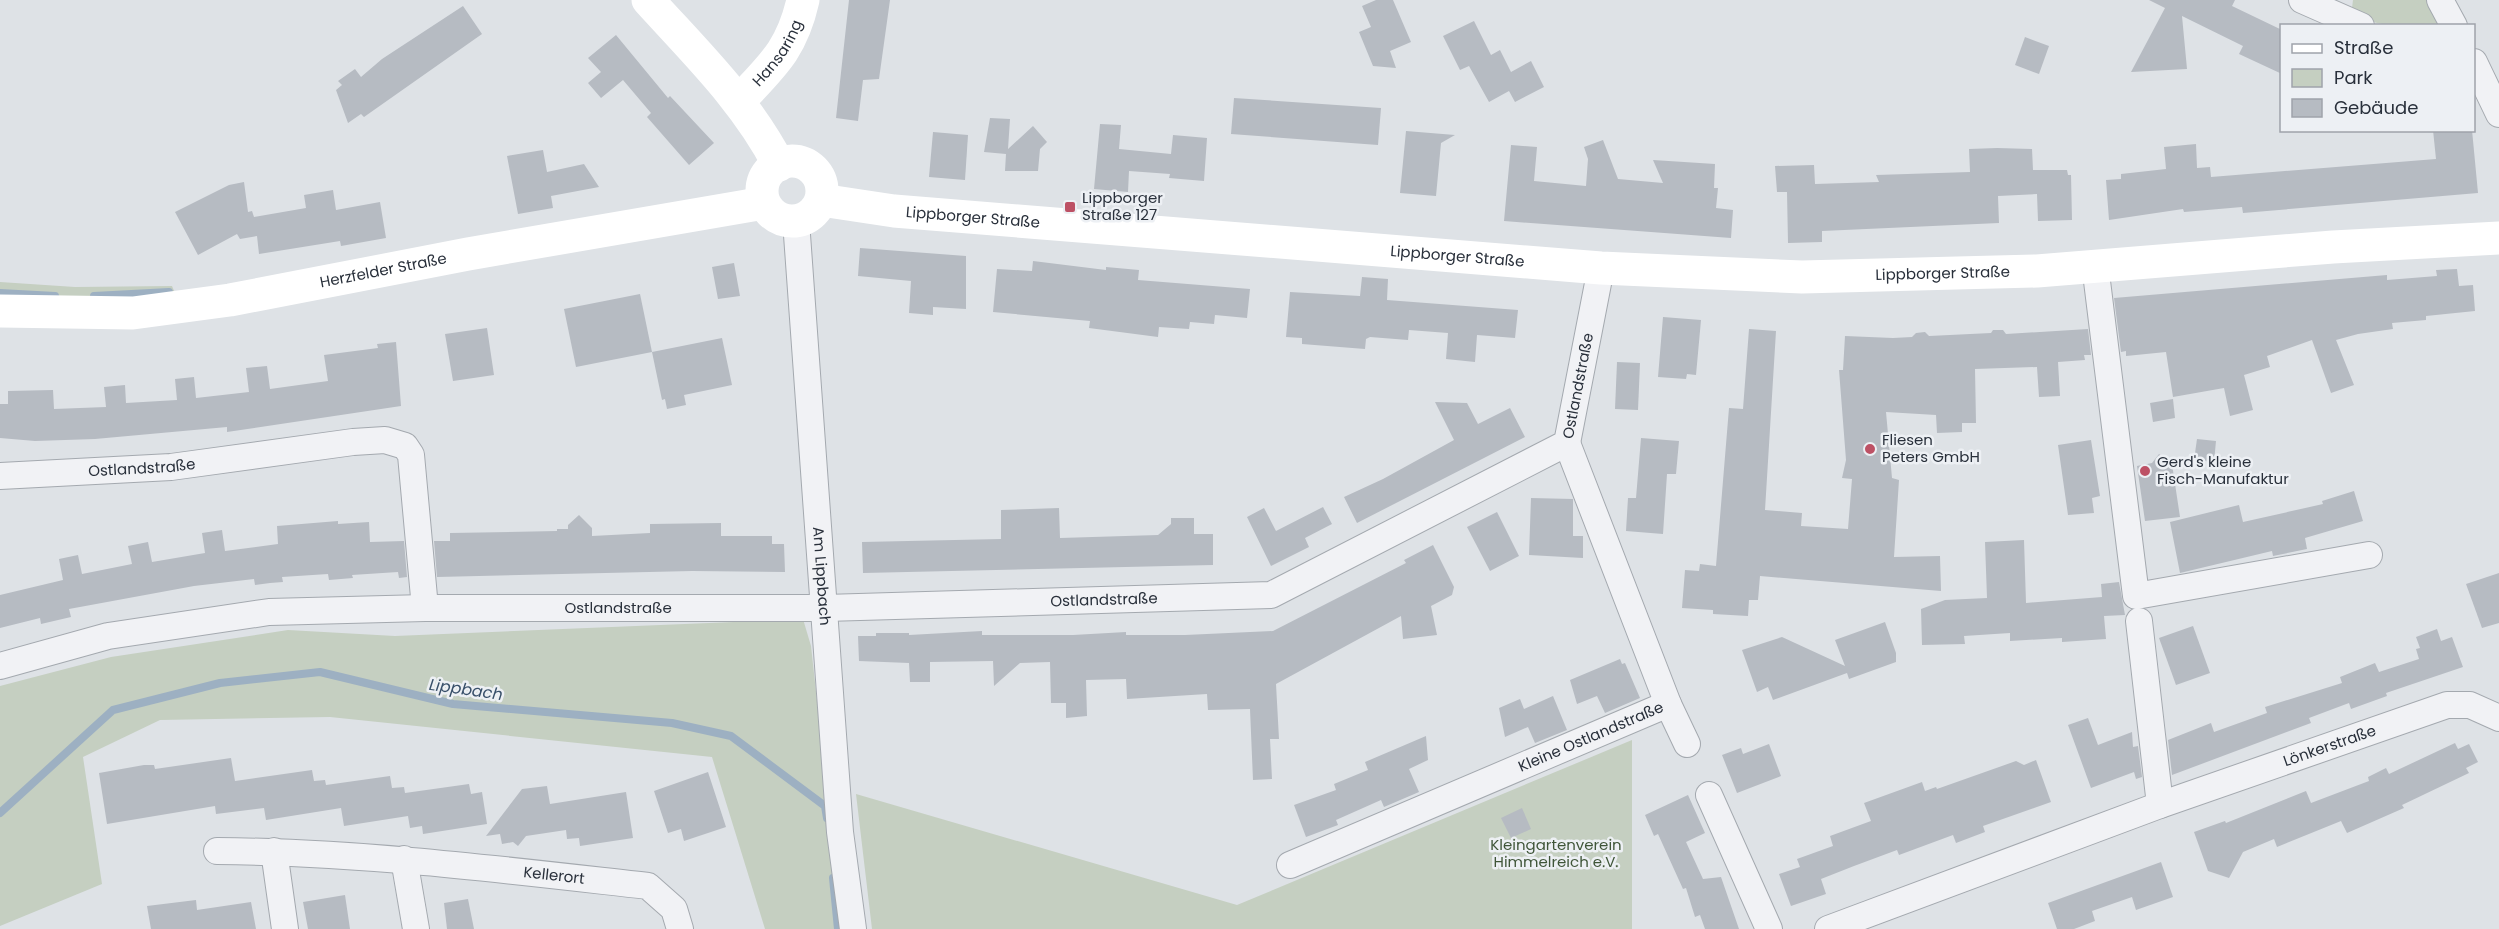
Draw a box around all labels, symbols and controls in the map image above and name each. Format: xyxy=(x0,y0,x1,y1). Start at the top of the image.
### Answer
street label: Hansaring xyxy=(747,17,807,91)
legend xyxy=(2280,24,2475,132)
text: Straße xyxy=(2334,35,2393,60)
text: Park xyxy=(2334,65,2373,90)
text: Gebäude xyxy=(2334,95,2418,120)
place label: Lippborger Straße 127 xyxy=(1082,187,1163,225)
marker: Lippborger Straße 127 xyxy=(1063,200,1077,214)
street label: Lippborger Straße xyxy=(905,201,1041,233)
street label: Lippborger Straße xyxy=(1390,240,1525,272)
street label: Herzfelder Straße xyxy=(318,247,448,292)
street label: Lippborger Straße xyxy=(1875,261,2010,285)
street label: Ostlandstraße xyxy=(1557,331,1598,440)
place label: Fliesen Peters GmbH xyxy=(1882,429,1980,467)
marker: Fliesen Peters GmbH xyxy=(1863,442,1877,456)
place label: Gerd's kleine Fisch-Manufaktur xyxy=(2157,451,2289,489)
street label: Ostlandstraße xyxy=(88,453,197,481)
marker: Gerd's kleine Fisch-Manufaktur xyxy=(2138,464,2152,478)
street label: Am Lippbach xyxy=(808,526,836,626)
street label: Ostlandstraße xyxy=(1050,587,1158,611)
street label: Ostlandstraße xyxy=(564,597,672,618)
water label: Lippbach xyxy=(428,673,504,706)
street label: Kleine Ostlandstraße xyxy=(1515,696,1667,777)
street label: Lönkerstraße xyxy=(2280,720,2379,771)
park label: Kleingartenverein Himmelreich e.V. xyxy=(1490,834,1622,872)
street label: Kellerort xyxy=(522,861,586,889)

